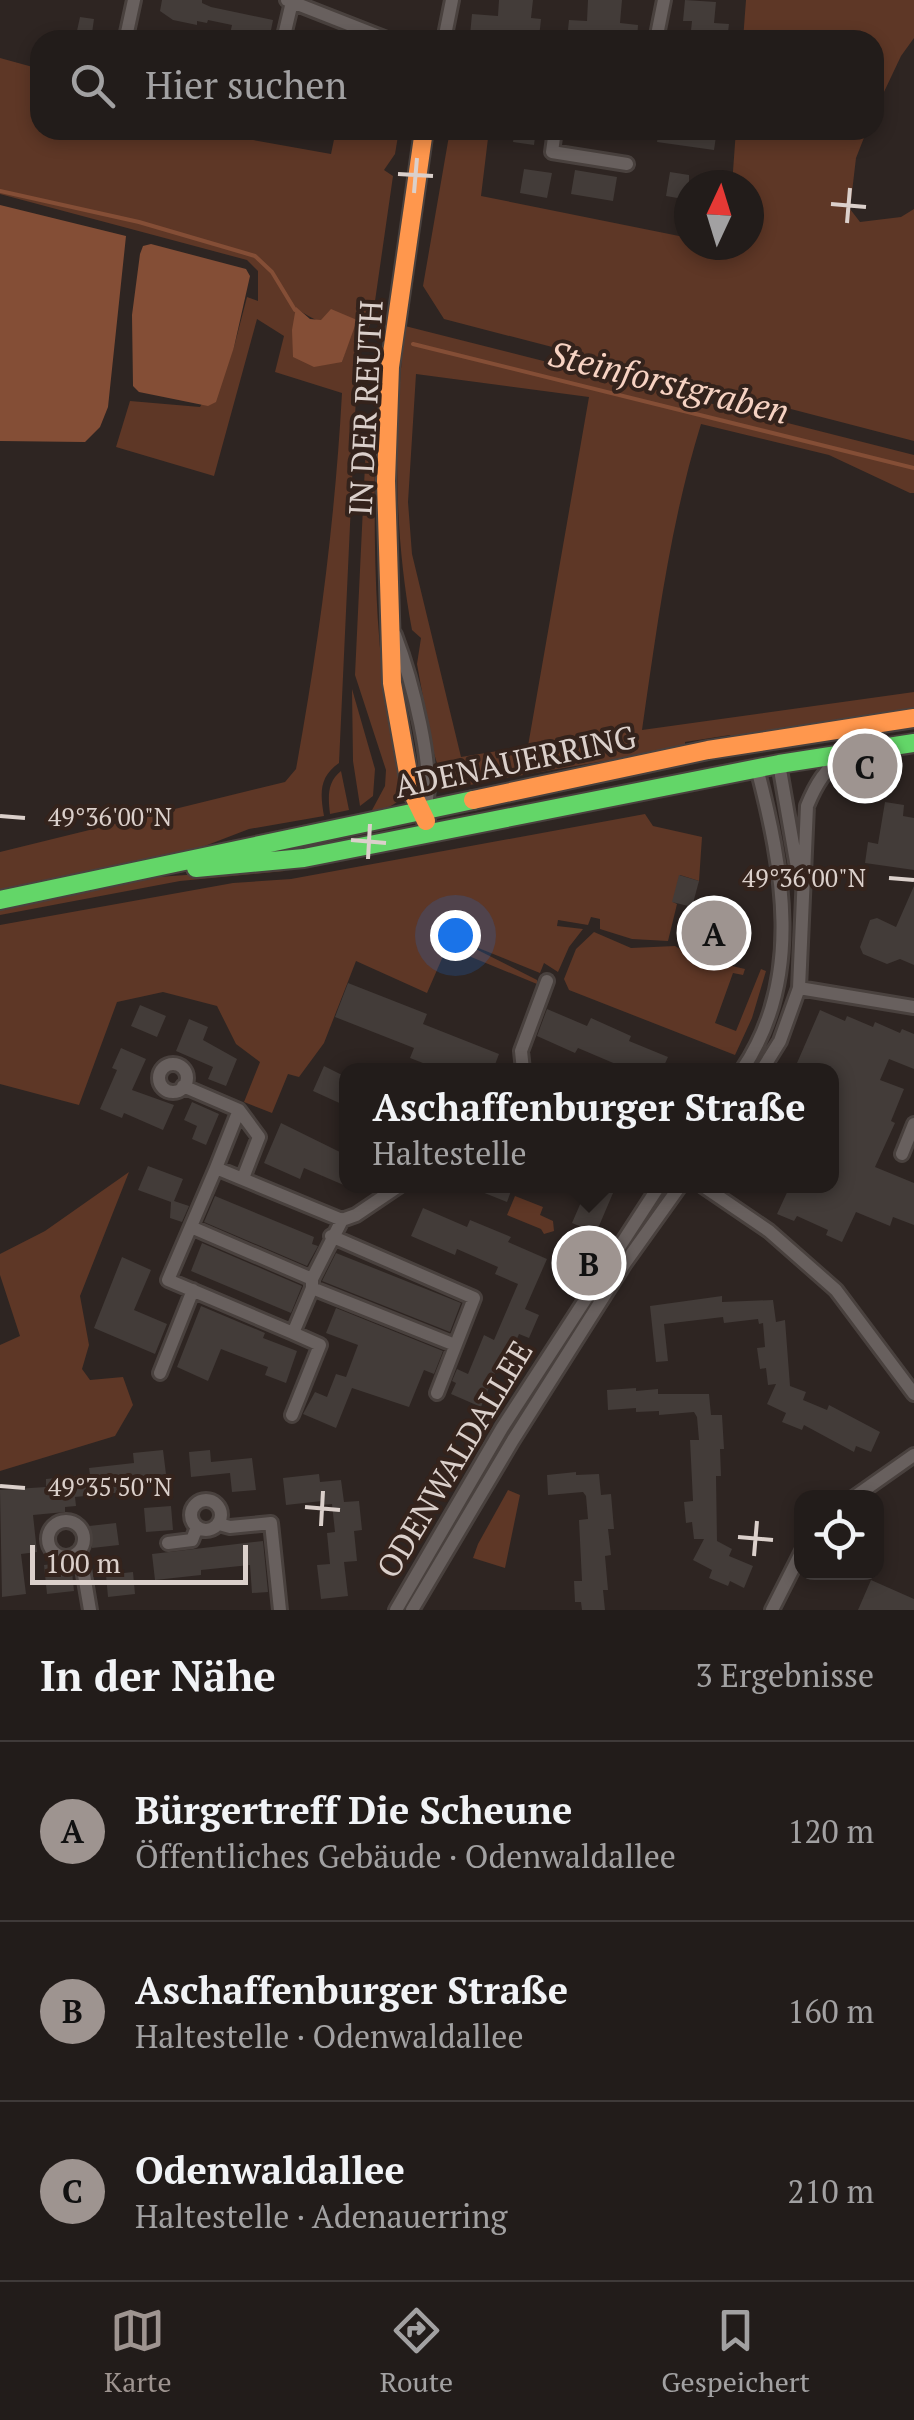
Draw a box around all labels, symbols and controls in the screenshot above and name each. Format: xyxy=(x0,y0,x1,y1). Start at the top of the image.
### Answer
search box xyxy=(30,30,884,140)
icon: search xyxy=(65,58,120,113)
text: Hier suchen xyxy=(145,60,347,110)
north arrow xyxy=(674,170,764,260)
street label: IN DER REUTH xyxy=(338,299,392,517)
water label: Steinforstgraben xyxy=(544,330,794,434)
street label: ADENAUERRING xyxy=(390,715,640,807)
pin: C xyxy=(832,728,898,804)
text: 49°36'00"N xyxy=(48,800,172,833)
text: 49°36'00"N xyxy=(742,861,866,894)
pin: A xyxy=(682,896,746,970)
your location xyxy=(430,910,481,961)
popup xyxy=(339,1063,839,1193)
text: Aschaffenburger Straße xyxy=(372,1082,806,1132)
text: Haltestelle xyxy=(372,1132,527,1174)
pin: B xyxy=(556,1226,622,1300)
street label: ODENWALDALLEE xyxy=(366,1332,542,1586)
text: 49°35'50"N xyxy=(48,1470,172,1503)
map controls xyxy=(794,1490,884,1580)
button: locate xyxy=(794,1490,884,1580)
scale bar xyxy=(30,1540,248,1584)
text: 100 m xyxy=(45,1544,121,1581)
text: In der Nähe xyxy=(40,1647,276,1703)
text: 3 Ergebnisse xyxy=(695,1654,874,1696)
text: Bürgertreff Die Scheune xyxy=(135,1785,572,1835)
text: A xyxy=(61,1810,84,1852)
text: 120 m xyxy=(787,1810,874,1852)
text: Öffentliches Gebäude · Odenwaldallee xyxy=(135,1835,676,1877)
text: Aschaffenburger Straße xyxy=(135,1965,568,2015)
text: B xyxy=(62,1990,83,2032)
text: 160 m xyxy=(787,1990,874,2032)
text: Haltestelle · Odenwaldallee xyxy=(135,2015,523,2057)
text: Odenwaldallee xyxy=(135,2145,405,2195)
text: C xyxy=(62,2170,83,2212)
text: 210 m xyxy=(787,2170,874,2212)
text: Haltestelle · Adenauerring xyxy=(135,2195,507,2237)
tab: Karte xyxy=(104,2303,172,2400)
tab: Route xyxy=(380,2303,453,2400)
tab: Gespeichert xyxy=(661,2303,810,2400)

